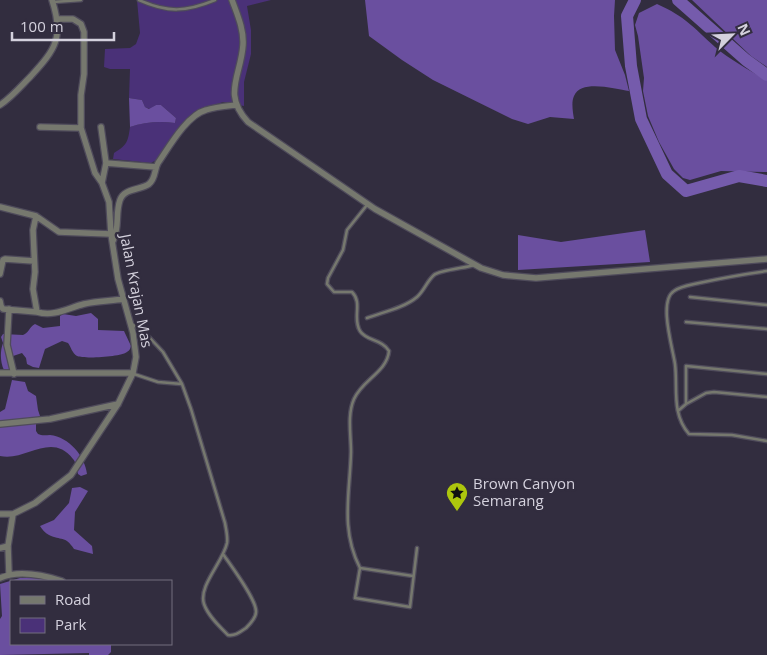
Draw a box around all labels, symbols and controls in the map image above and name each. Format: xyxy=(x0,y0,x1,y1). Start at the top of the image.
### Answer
scale bar xyxy=(12,10,115,42)
north arrow xyxy=(707,10,757,60)
text: 100 m xyxy=(20,16,64,36)
text: N xyxy=(733,20,755,39)
street label: Jalan Krajan Mas xyxy=(116,230,158,349)
place label: Brown Canyon Semarang xyxy=(473,473,575,510)
place icon: Brown Canyon Semarang xyxy=(445,481,469,512)
legend xyxy=(10,580,172,645)
text: Road xyxy=(55,589,91,609)
text: Park xyxy=(55,614,86,634)

